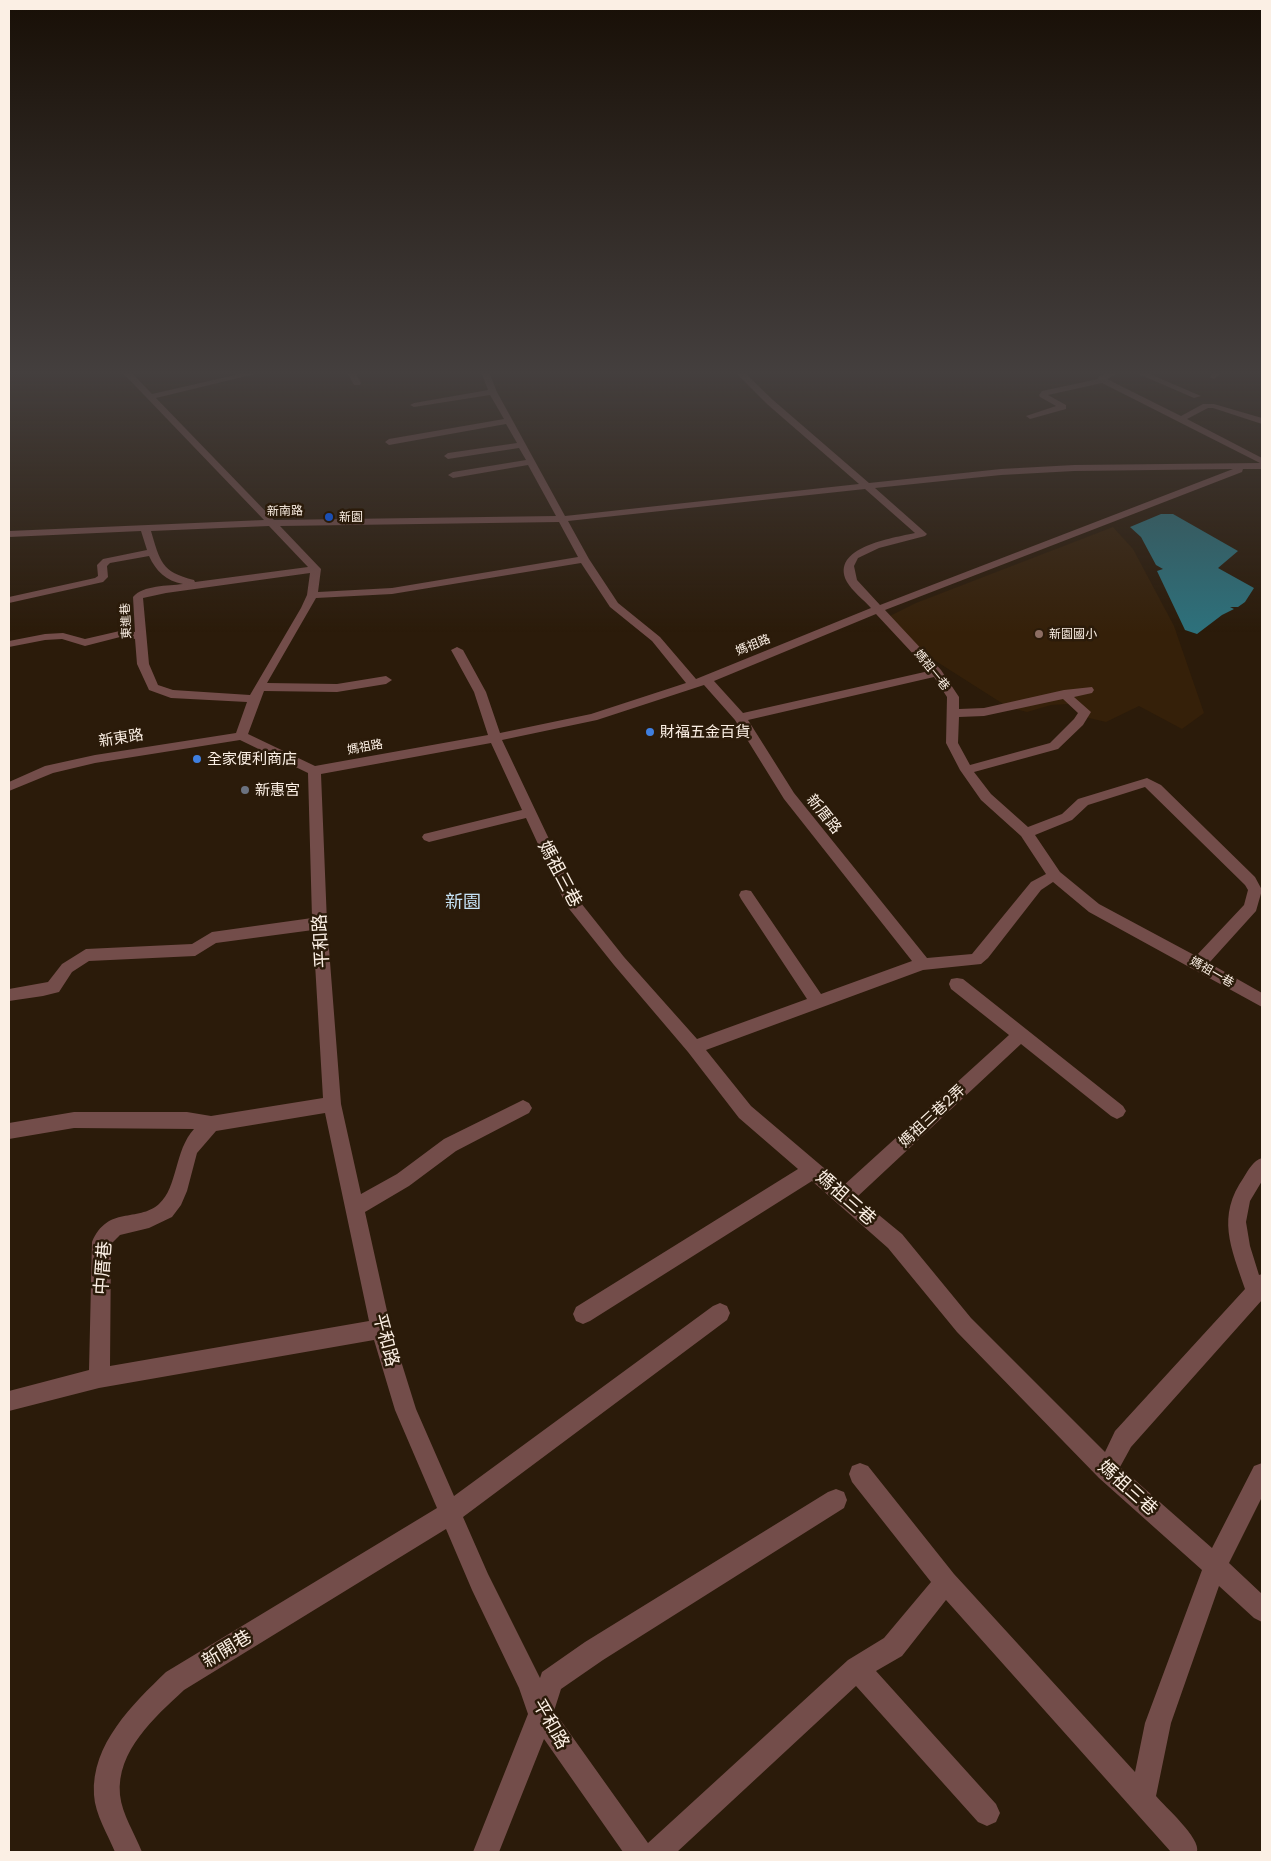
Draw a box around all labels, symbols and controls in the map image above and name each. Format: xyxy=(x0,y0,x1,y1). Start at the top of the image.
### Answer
street label: 新南路 xyxy=(267,503,303,519)
place label: 新園 xyxy=(339,510,363,524)
marker: 新園 xyxy=(323,511,335,523)
street label: 東進巷 xyxy=(118,603,134,639)
place label: 新園國小 xyxy=(1049,627,1097,641)
marker: 新園國小 xyxy=(1033,628,1045,640)
street label: 媽祖路 xyxy=(734,632,772,658)
street label: 媽祖一巷 xyxy=(911,647,953,693)
place label: 財福五金百貨 xyxy=(660,723,750,741)
street label: 新東路 xyxy=(97,726,145,750)
marker: 財福五金百貨 xyxy=(644,726,656,738)
street label: 媽祖路 xyxy=(346,737,384,757)
place label: 全家便利商店 xyxy=(207,750,297,768)
marker: 全家便利商店 xyxy=(191,753,203,765)
place label: 新惠宮 xyxy=(255,781,300,799)
marker: 新惠宮 xyxy=(239,784,251,796)
street label: 新厝路 xyxy=(803,791,845,837)
street label: 媽祖三巷 xyxy=(534,837,586,911)
district label: 新園 xyxy=(445,891,481,913)
street label: 平和路 xyxy=(309,913,333,969)
street label: 媽祖一巷 xyxy=(1188,954,1236,990)
street label: 媽祖三巷2弄 xyxy=(895,1081,969,1151)
street label: 媽祖三巷 xyxy=(812,1166,880,1230)
street label: 中厝巷 xyxy=(90,1240,116,1296)
street label: 平和路 xyxy=(369,1311,403,1369)
street label: 媽祖三巷 xyxy=(1094,1456,1162,1520)
street label: 新開巷 xyxy=(198,1626,256,1672)
street label: 平和路 xyxy=(528,1695,574,1753)

